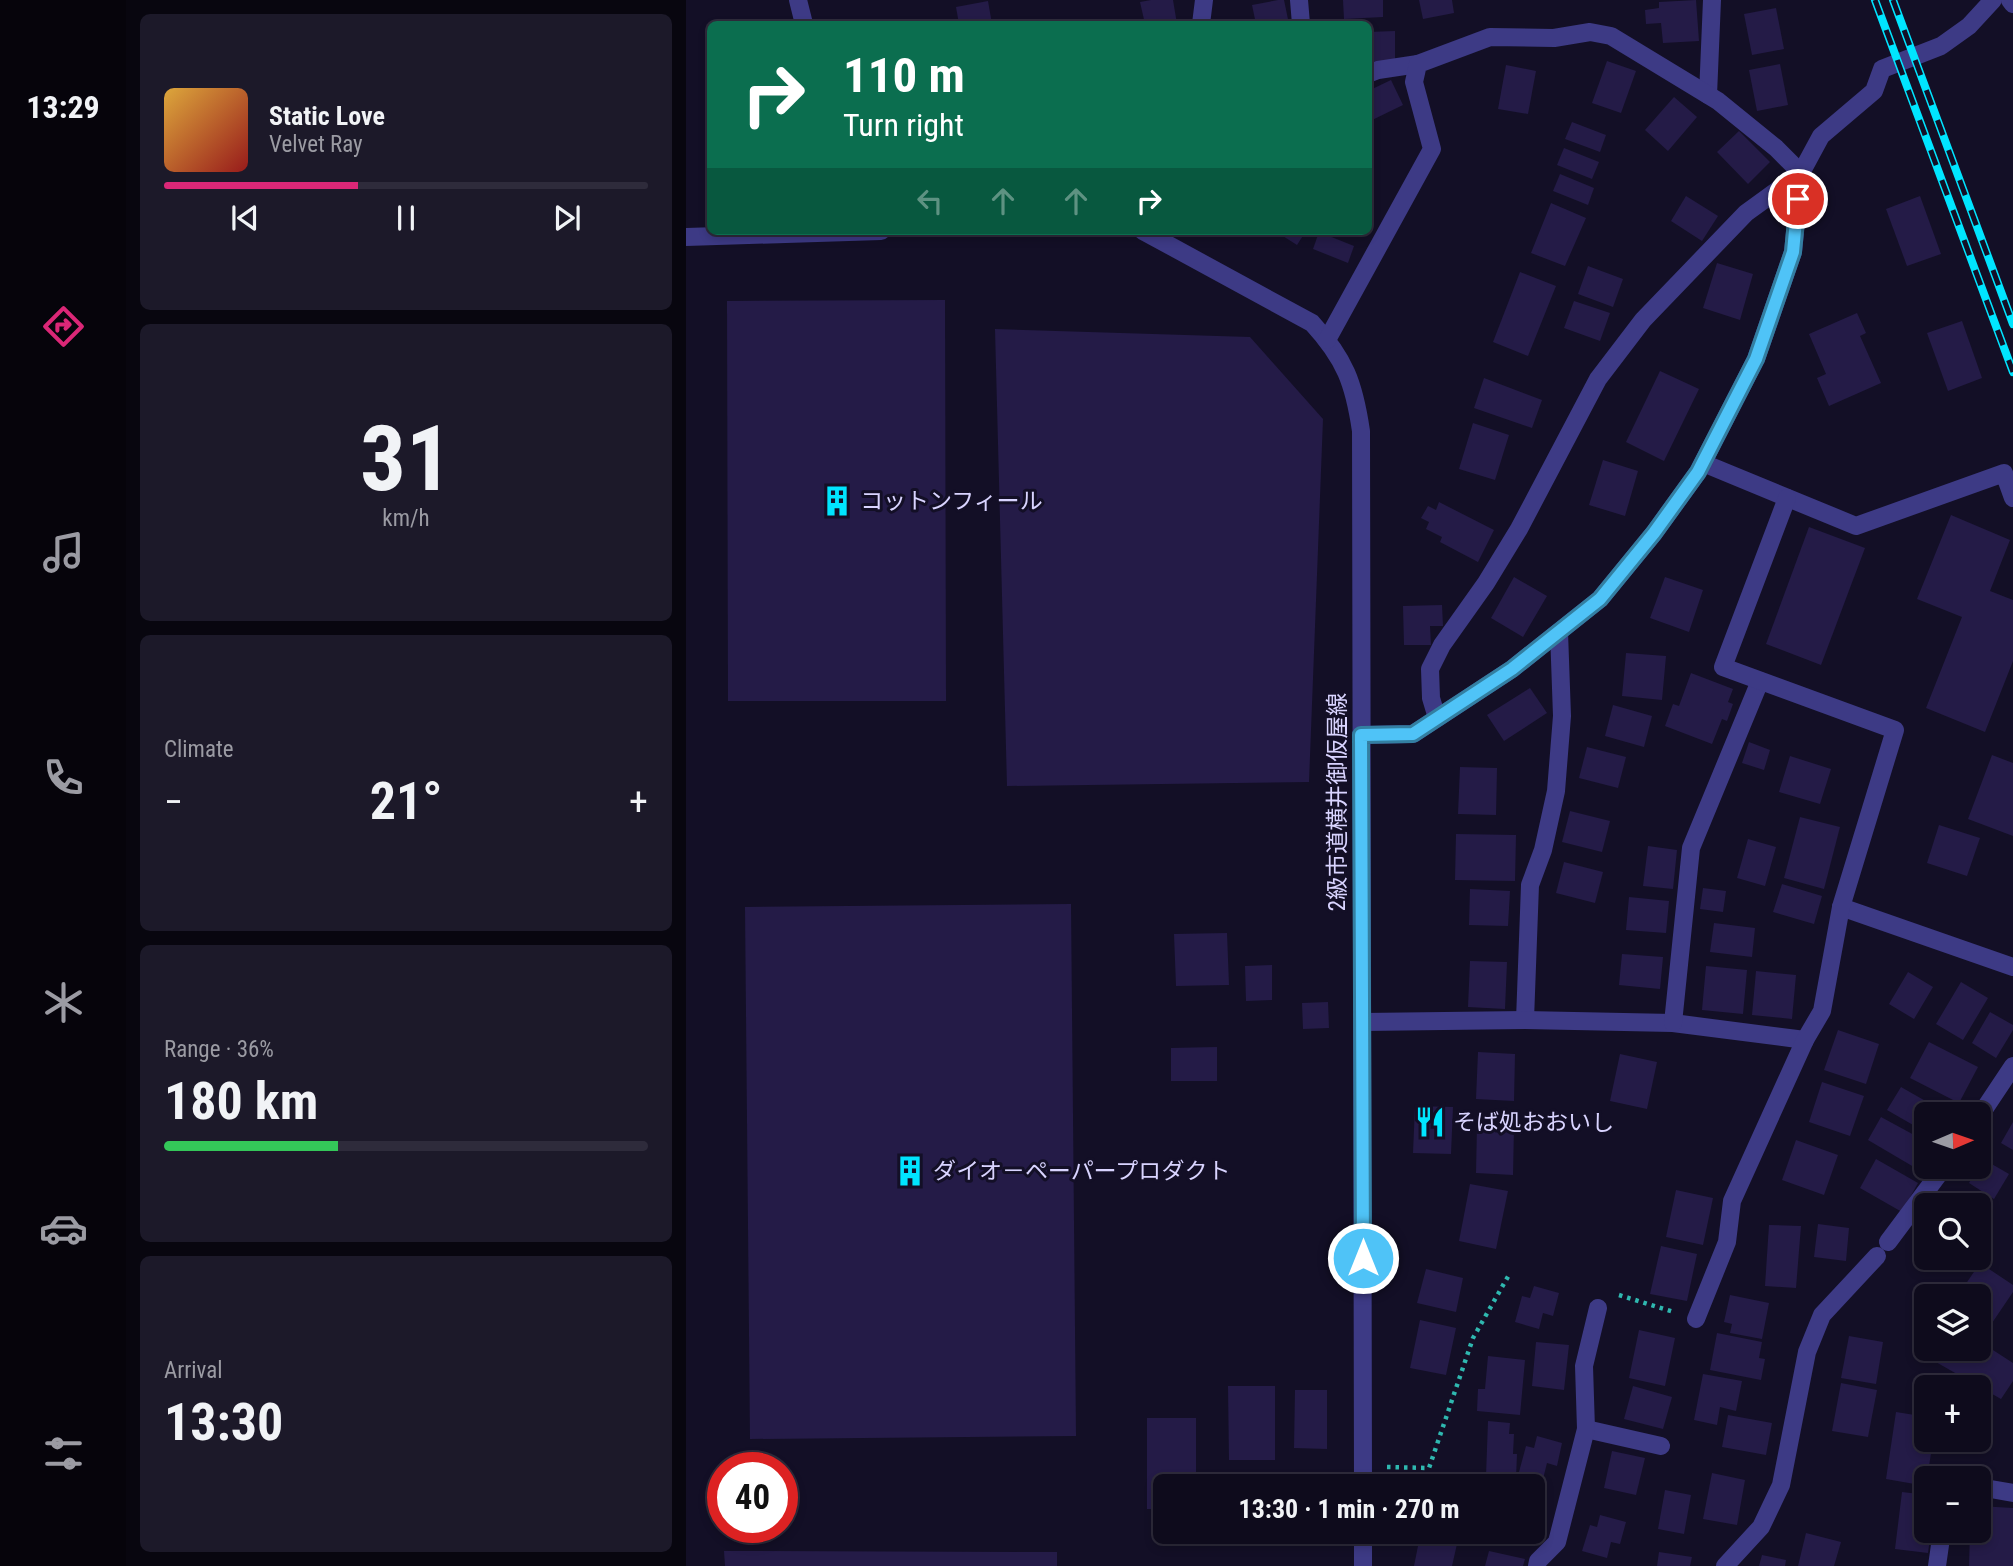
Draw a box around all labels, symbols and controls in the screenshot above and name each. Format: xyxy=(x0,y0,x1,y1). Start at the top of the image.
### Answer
text: 110 m xyxy=(843,47,965,104)
icon: right xyxy=(728,49,819,140)
text: 13:29 xyxy=(26,88,100,126)
text: Static Love xyxy=(269,101,385,131)
text: Turn right xyxy=(843,106,964,144)
text: Velvet Ray xyxy=(269,131,363,158)
pin xyxy=(1768,169,1828,229)
icon: arrive xyxy=(1779,180,1817,218)
icon: left xyxy=(911,182,949,220)
icon: ahead xyxy=(984,182,1022,220)
icon: ahead xyxy=(1057,182,1095,220)
icon: right xyxy=(1130,182,1168,220)
icon: previous xyxy=(226,199,264,237)
icon: pause xyxy=(387,199,425,237)
icon: next xyxy=(548,199,586,237)
icon: directions xyxy=(39,302,88,351)
text: 31 xyxy=(360,406,452,512)
building icon: コットンフィール xyxy=(820,484,854,518)
place label: コットンフィール xyxy=(860,488,1043,515)
text: km/h xyxy=(382,505,430,532)
icon: music xyxy=(39,528,88,577)
street label: 2級市道横井御仮屋線 xyxy=(1324,693,1351,911)
text: Climate xyxy=(164,736,234,763)
icon: phone xyxy=(39,753,88,802)
text: 21° xyxy=(370,771,442,832)
text: − xyxy=(164,780,183,824)
text: + xyxy=(629,780,648,824)
icon: climate xyxy=(39,978,88,1027)
text: Range · 36% xyxy=(164,1036,274,1063)
text: 180 km xyxy=(164,1071,318,1132)
north arrow xyxy=(1914,1102,1992,1180)
map controls xyxy=(1914,1102,1991,1543)
restaurant icon: そば処おおいし xyxy=(1413,1105,1447,1139)
place label: そば処おおいし xyxy=(1453,1109,1614,1136)
building icon: ダイオ－ペーパープロダクト xyxy=(893,1154,927,1188)
place label: ダイオ－ペーパープロダクト xyxy=(933,1158,1230,1185)
button: search xyxy=(1914,1193,1991,1270)
icon: car xyxy=(39,1204,88,1253)
position arrow xyxy=(1326,1221,1400,1295)
button: layers xyxy=(1914,1284,1991,1361)
text: Arrival xyxy=(164,1357,223,1384)
button: + xyxy=(1914,1375,1991,1452)
text: 13:30 xyxy=(164,1392,283,1453)
icon: filters xyxy=(39,1429,88,1478)
speed limit sign: 40 xyxy=(707,1452,798,1543)
button: − xyxy=(1914,1466,1991,1543)
text: 13:30 · 1 min · 270 m xyxy=(1239,1494,1459,1524)

